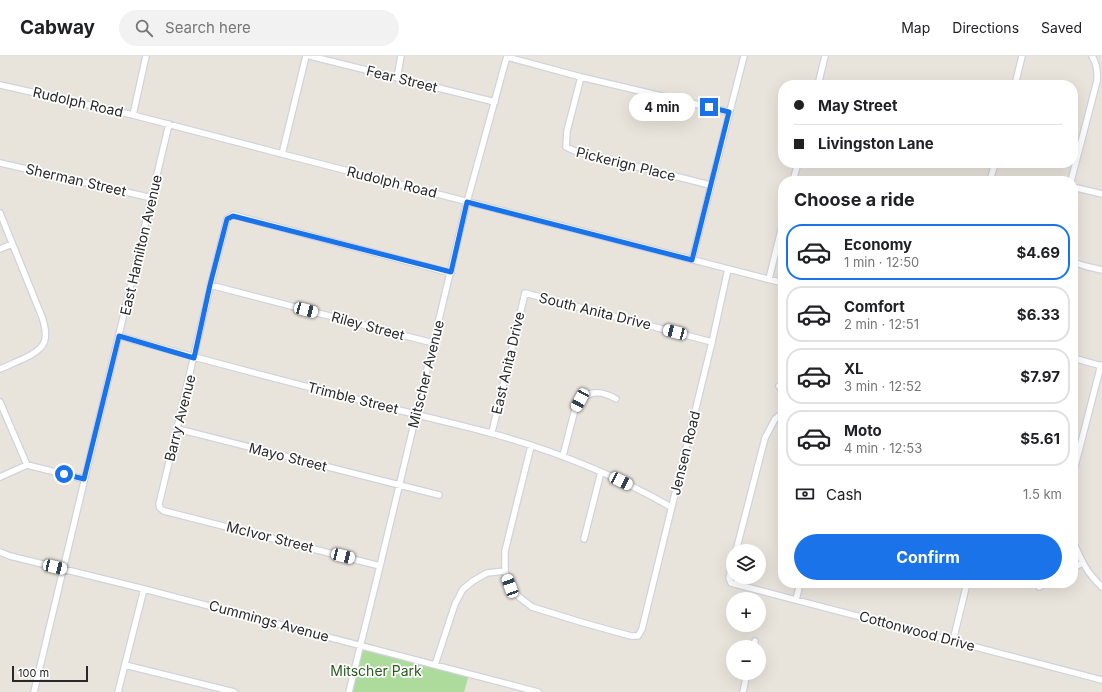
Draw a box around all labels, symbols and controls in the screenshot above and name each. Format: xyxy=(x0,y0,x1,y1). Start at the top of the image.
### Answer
search box xyxy=(119,10,399,46)
text: Cabway xyxy=(20,16,95,39)
icon: search xyxy=(133,17,155,39)
text: Search here xyxy=(165,18,251,37)
text: Map xyxy=(901,19,930,36)
text: Directions xyxy=(952,19,1019,36)
text: Saved xyxy=(1041,19,1082,36)
street label: Fear Street xyxy=(365,61,440,96)
street label: Rudolph Road xyxy=(31,83,125,120)
callout: 4 min xyxy=(629,93,695,121)
text: May Street xyxy=(818,96,897,115)
route end xyxy=(700,98,718,116)
text: 4 min xyxy=(644,99,680,115)
text: Livingston Lane xyxy=(818,134,934,153)
street label: Pickerign Place xyxy=(575,143,678,184)
street label: Sherman Street xyxy=(24,160,128,199)
street label: Rudolph Road xyxy=(345,162,439,201)
street label: East Hamilton Avenue xyxy=(116,173,165,317)
text: Choose a ride xyxy=(794,189,915,210)
icon: car xyxy=(796,234,832,270)
text: Economy xyxy=(844,235,912,254)
text: $4.69 xyxy=(1016,243,1060,262)
text: 1 min · 12:50 xyxy=(844,254,919,270)
street label: South Anita Drive xyxy=(537,288,653,333)
icon: car xyxy=(796,296,832,332)
text: Comfort xyxy=(844,297,905,316)
car xyxy=(293,301,319,319)
text: $6.33 xyxy=(1017,305,1060,324)
street label: Riley Street xyxy=(330,308,407,344)
street label: East Anita Drive xyxy=(487,310,528,416)
text: 2 min · 12:51 xyxy=(844,316,919,332)
street label: Mitscher Avenue xyxy=(404,318,447,430)
car xyxy=(662,323,688,341)
icon: car xyxy=(796,358,832,394)
text: XL xyxy=(844,359,864,378)
text: $7.97 xyxy=(1020,367,1060,386)
street label: Barry Avenue xyxy=(161,373,199,463)
street label: Trimble Street xyxy=(306,378,401,417)
text: 3 min · 12:52 xyxy=(844,378,922,394)
car xyxy=(569,387,591,413)
street label: Jensen Road xyxy=(666,409,703,497)
icon: car xyxy=(796,420,832,456)
text: Moto xyxy=(844,421,882,440)
text: $5.61 xyxy=(1020,429,1060,448)
street label: Mayo Street xyxy=(247,439,329,475)
text: 4 min · 12:53 xyxy=(844,440,922,456)
route start xyxy=(55,465,73,483)
car xyxy=(608,470,634,492)
icon: cash xyxy=(794,483,816,505)
text: Cash xyxy=(826,485,862,504)
text: 1.5 km xyxy=(1023,486,1062,502)
street label: McIvor Street xyxy=(225,517,316,556)
button: Confirm xyxy=(794,534,1062,580)
map controls xyxy=(726,544,766,680)
button: layers xyxy=(726,544,766,584)
car xyxy=(330,547,356,565)
car xyxy=(42,558,68,576)
car xyxy=(500,573,520,599)
button: + xyxy=(726,592,766,632)
street label: Cummings Avenue xyxy=(207,596,331,645)
street label: Cottonwood Drive xyxy=(857,607,977,654)
button: − xyxy=(726,640,766,680)
park label: Mitscher Park xyxy=(330,662,422,679)
scale bar xyxy=(12,664,88,683)
text: 100 m xyxy=(18,666,49,680)

